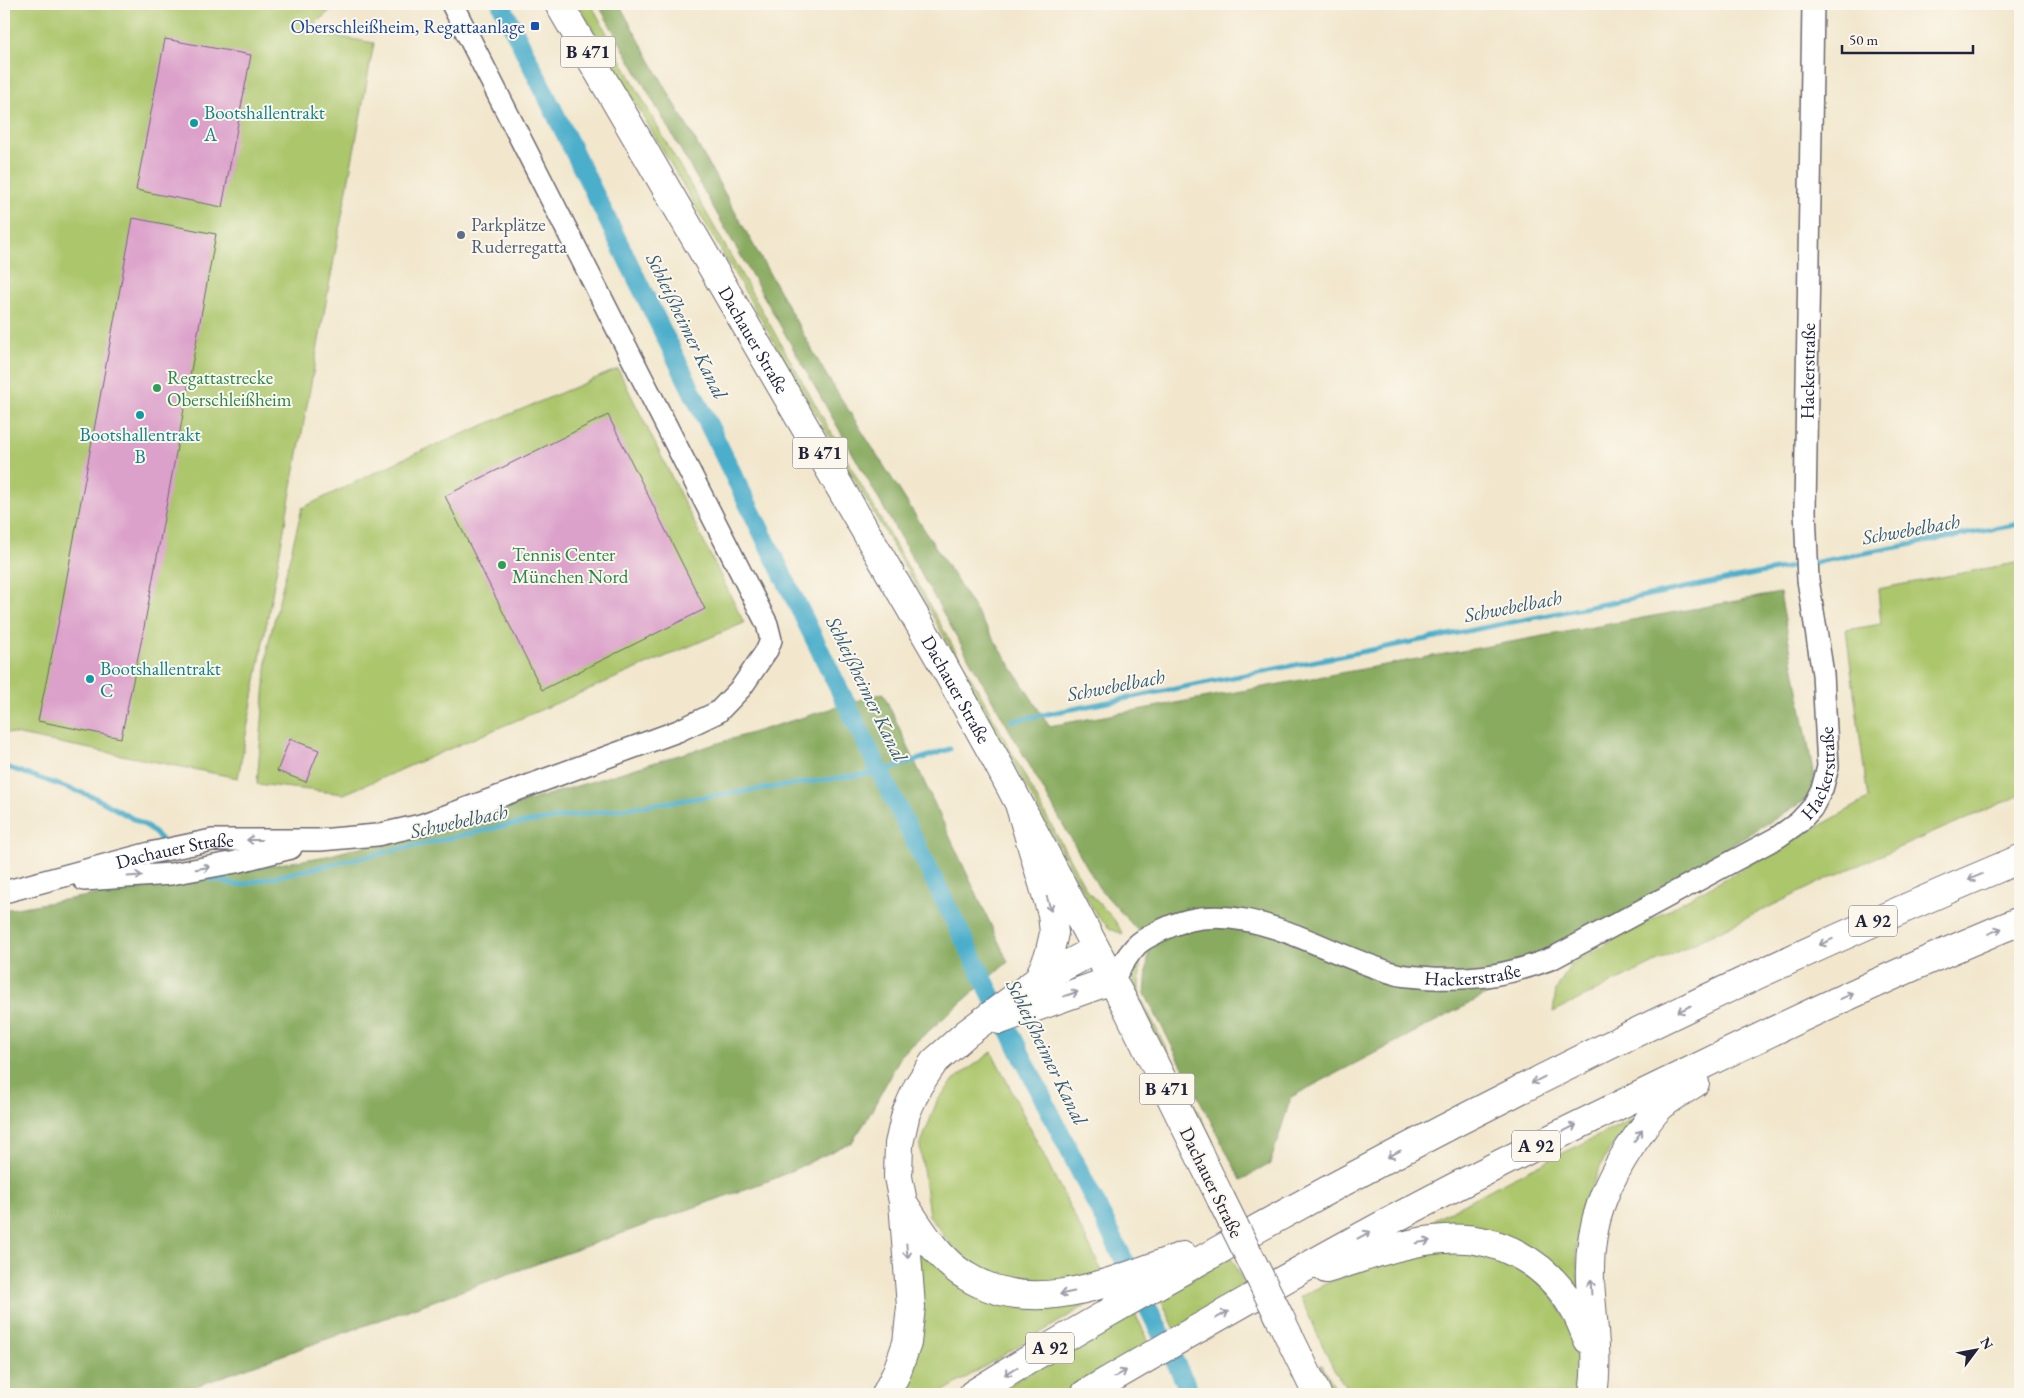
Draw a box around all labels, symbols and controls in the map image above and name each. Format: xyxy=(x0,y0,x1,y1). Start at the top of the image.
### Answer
place label: Oberschleißheim, Regattaanlage xyxy=(291,14,525,39)
marker: Oberschleißheim, Regattaanlage xyxy=(529,20,541,32)
scale bar xyxy=(1842,22,1973,54)
text: 50 m xyxy=(1849,30,1878,49)
road number: B 471 xyxy=(560,36,616,68)
place label: Bootshallentrakt A xyxy=(203,100,325,147)
marker: Bootshallentrakt A xyxy=(188,117,200,129)
place label: Parkplätze Ruderregatta xyxy=(471,212,567,259)
marker: Parkplätze Ruderregatta xyxy=(455,229,467,241)
water label: Schleißheimer Kanal xyxy=(640,248,734,404)
street label: Dachauer Straße xyxy=(713,281,795,398)
street label: Hackerstraße xyxy=(1794,323,1821,420)
place label: Regattastrecke Oberschleißheim xyxy=(167,365,292,412)
marker: Regattastrecke Oberschleißheim xyxy=(151,382,163,394)
marker: Bootshallentrakt B xyxy=(134,409,146,421)
place label: Bootshallentrakt B xyxy=(80,422,200,469)
road number: B 471 xyxy=(792,438,848,468)
water label: Schwebelbach xyxy=(1859,508,1962,551)
place label: Tennis Center München Nord xyxy=(512,542,629,589)
marker: Tennis Center München Nord xyxy=(496,559,508,571)
water label: Schwebelbach xyxy=(1461,584,1564,628)
water label: Schleißheimer Kanal xyxy=(820,611,914,767)
street label: Dachauer Straße xyxy=(916,631,996,748)
place label: Bootshallentrakt C xyxy=(100,656,221,703)
water label: Schwebelbach xyxy=(1064,663,1167,707)
marker: Bootshallentrakt C xyxy=(84,673,96,685)
street label: Hackerstraße xyxy=(1795,726,1841,825)
water label: Schwebelbach xyxy=(407,798,510,844)
street label: Dachauer Straße xyxy=(113,828,234,875)
one-way arrow xyxy=(246,835,262,845)
one-way arrow xyxy=(195,862,211,872)
one-way arrow xyxy=(127,872,143,881)
one-way arrow xyxy=(1968,873,1983,883)
one-way arrow xyxy=(1045,895,1055,911)
road number: A 92 xyxy=(1849,906,1897,936)
one-way arrow xyxy=(1987,926,2002,935)
one-way arrow xyxy=(1819,938,1834,948)
street label: Hackerstraße xyxy=(1423,958,1523,991)
water label: Schleißheimer Kanal xyxy=(1000,974,1094,1130)
one-way arrow xyxy=(1062,989,1078,999)
one-way arrow xyxy=(1839,991,1854,1001)
one-way arrow xyxy=(1677,1005,1692,1014)
road number: B 471 xyxy=(1140,1074,1194,1104)
one-way arrow xyxy=(1531,1076,1546,1085)
street label: Dachauer Straße xyxy=(1174,1123,1249,1242)
one-way arrow xyxy=(1563,1123,1578,1133)
one-way arrow xyxy=(1633,1129,1643,1143)
road number: A 92 xyxy=(1512,1130,1560,1162)
one-way arrow xyxy=(1386,1149,1401,1159)
one-way arrow xyxy=(1356,1230,1371,1240)
one-way arrow xyxy=(1415,1236,1431,1246)
one-way arrow xyxy=(902,1243,912,1259)
one-way arrow xyxy=(1586,1279,1595,1295)
one-way arrow xyxy=(1060,1289,1076,1298)
one-way arrow xyxy=(1215,1310,1230,1320)
north arrow xyxy=(1952,1326,2002,1376)
road number: A 92 xyxy=(1026,1332,1074,1364)
text: N xyxy=(1976,1334,1998,1353)
one-way arrow xyxy=(1003,1366,1018,1376)
one-way arrow xyxy=(1112,1368,1127,1378)

